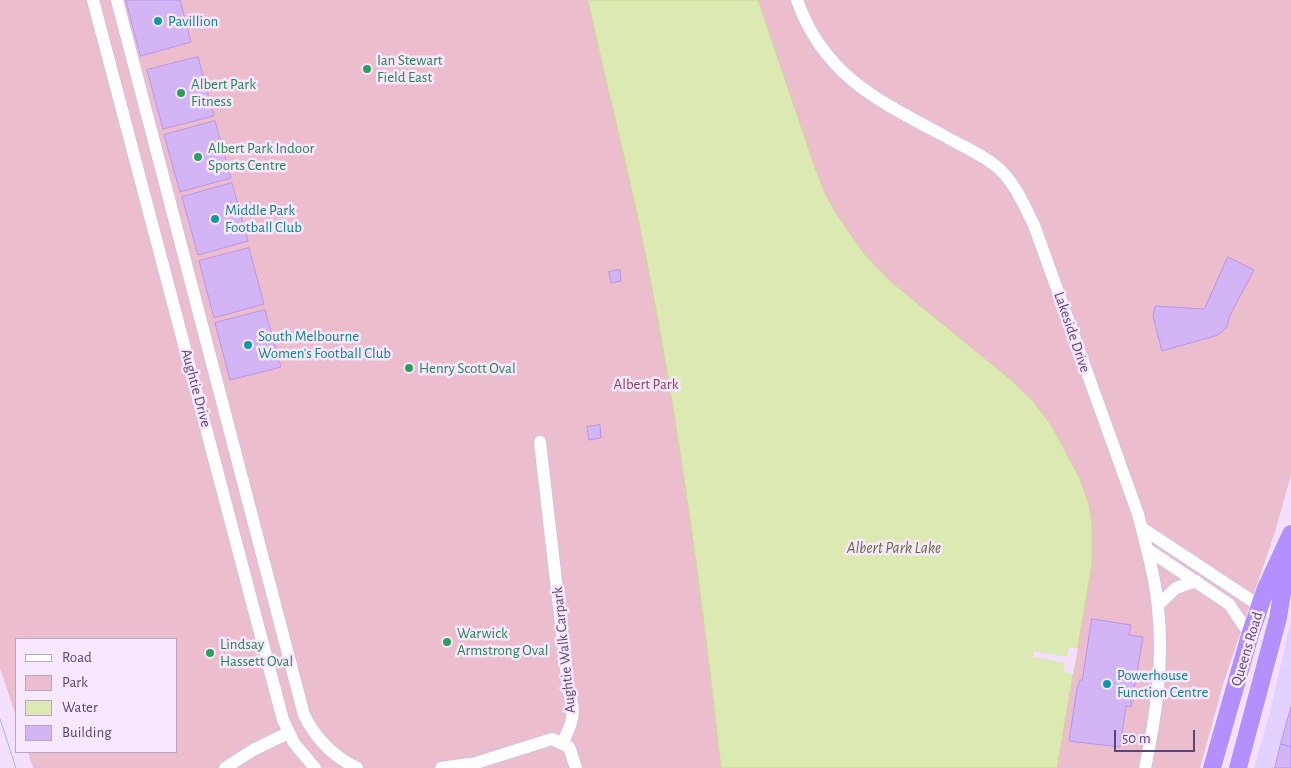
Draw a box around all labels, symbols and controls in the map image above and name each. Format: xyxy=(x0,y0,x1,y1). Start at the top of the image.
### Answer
place label: Pavillion xyxy=(168,12,218,30)
marker: Pavillion xyxy=(152,15,164,27)
place label: Ian Stewart Field East xyxy=(377,51,443,86)
marker: Ian Stewart Field East xyxy=(361,63,373,75)
place label: Albert Park Fitness xyxy=(191,75,256,110)
marker: Albert Park Fitness xyxy=(175,87,187,99)
place label: Albert Park Indoor Sports Centre xyxy=(208,139,314,174)
marker: Albert Park Indoor Sports Centre xyxy=(192,151,204,163)
place label: Middle Park Football Club xyxy=(225,201,302,236)
marker: Middle Park Football Club xyxy=(209,213,221,225)
street label: Lakeside Drive xyxy=(1050,289,1094,375)
place label: South Melbourne Women's Football Club xyxy=(258,327,391,362)
marker: South Melbourne Women's Football Club xyxy=(242,339,254,351)
street label: Aughtie Drive xyxy=(177,347,215,429)
place label: Henry Scott Oval xyxy=(419,359,516,377)
marker: Henry Scott Oval xyxy=(403,362,415,374)
park label: Albert Park xyxy=(614,375,678,393)
water label: Albert Park Lake xyxy=(847,538,941,558)
street label: Aughtie Walk Carpark xyxy=(548,586,580,714)
street label: Queens Road xyxy=(1227,610,1267,688)
place label: Warwick Armstrong Oval xyxy=(457,624,549,659)
place label: Lindsay Hassett Oval xyxy=(220,635,293,670)
marker: Warwick Armstrong Oval xyxy=(441,636,453,648)
legend xyxy=(15,638,178,753)
marker: Lindsay Hassett Oval xyxy=(204,647,216,659)
text: Road xyxy=(62,650,92,665)
place label: Powerhouse Function Centre xyxy=(1117,666,1208,701)
text: Park xyxy=(62,675,88,690)
marker: Powerhouse Function Centre xyxy=(1101,678,1113,690)
text: Water xyxy=(62,700,98,715)
scale bar xyxy=(1116,720,1197,752)
text: Building xyxy=(62,725,112,740)
text: 50 m xyxy=(1122,731,1151,746)

